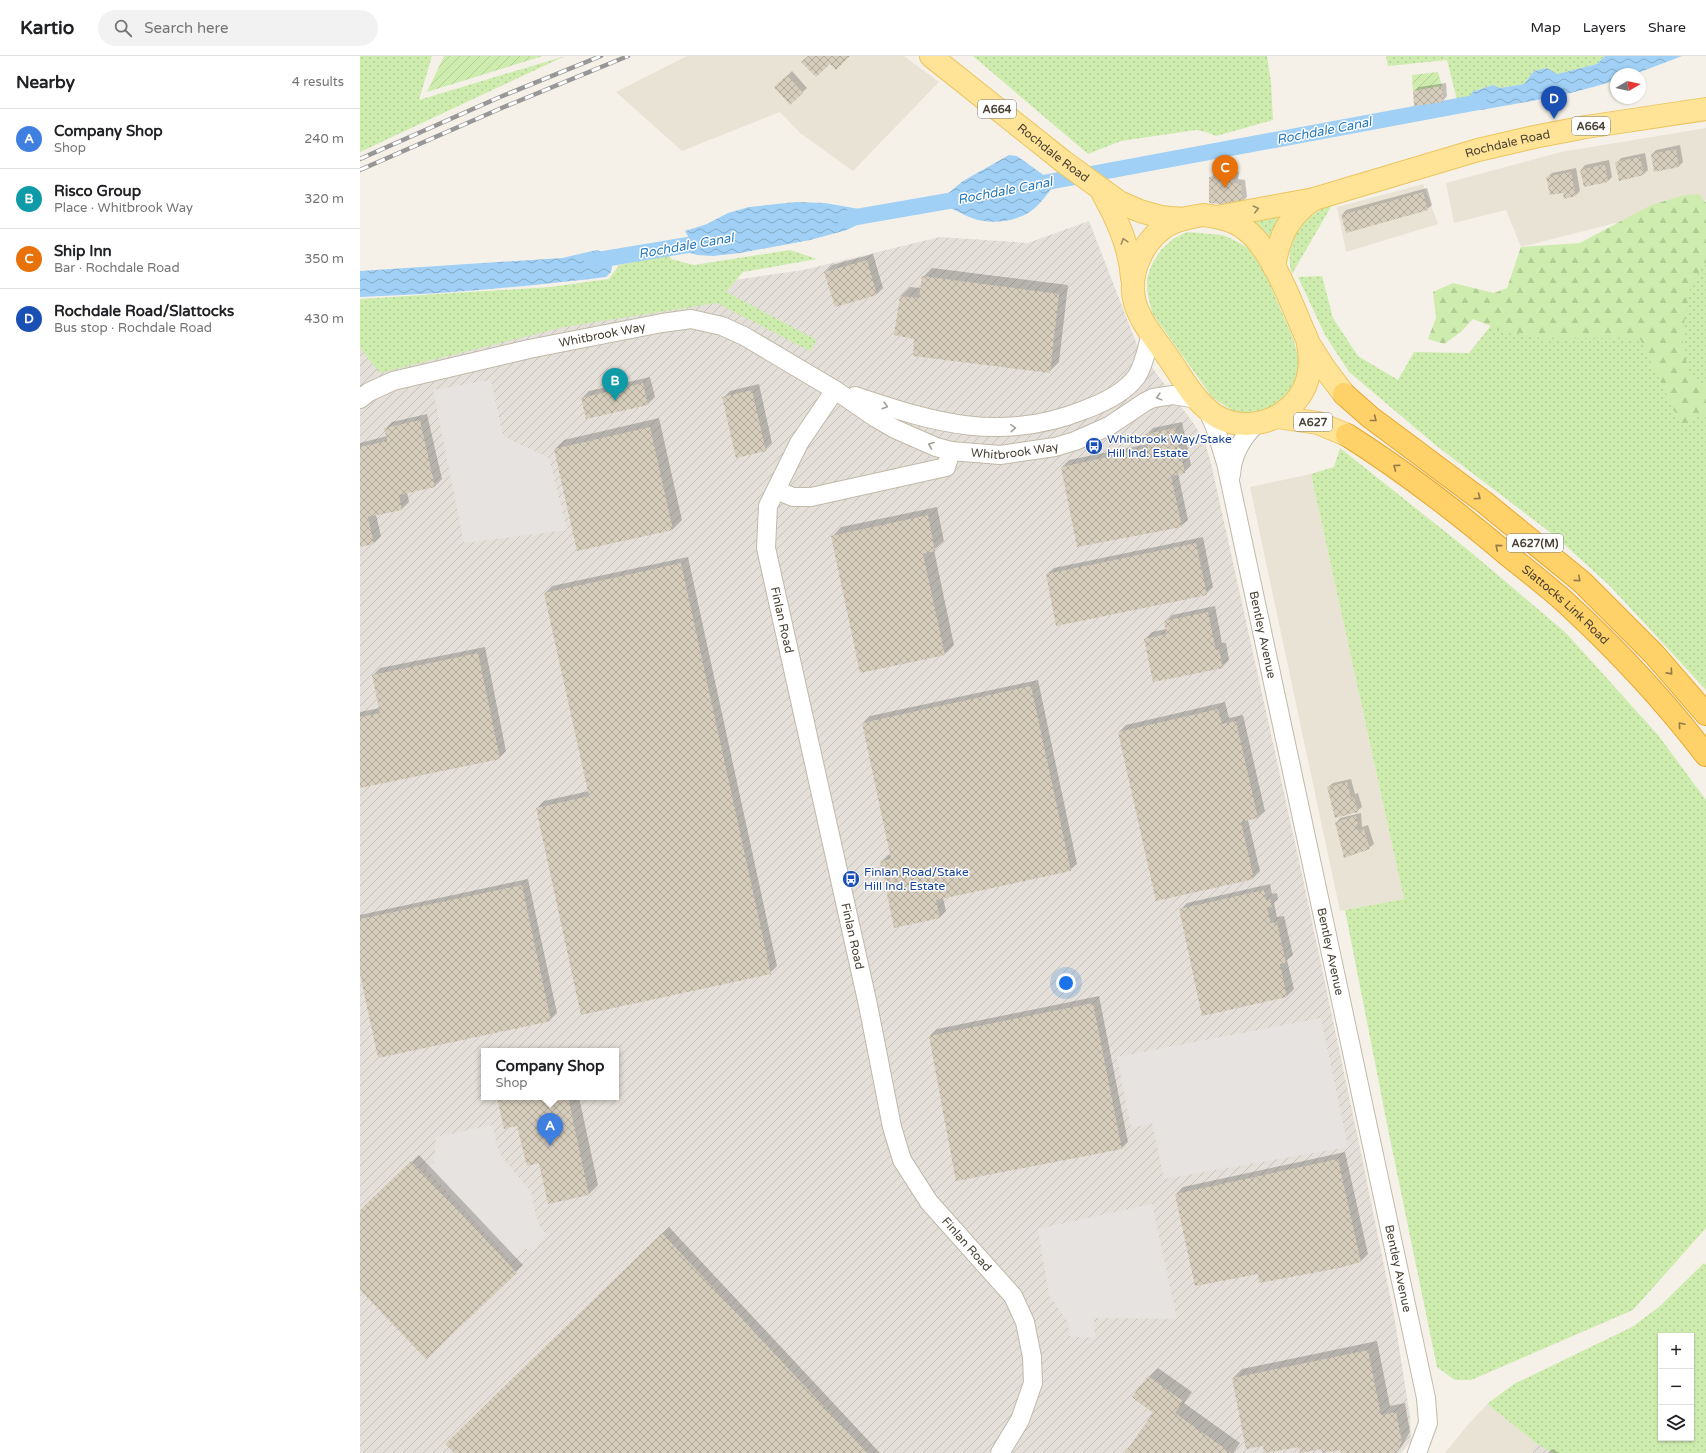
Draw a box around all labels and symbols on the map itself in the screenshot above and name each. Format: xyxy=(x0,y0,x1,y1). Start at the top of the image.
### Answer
north arrow xyxy=(1610,68,1646,104)
pin: D xyxy=(1541,86,1567,119)
road number: A664 xyxy=(978,100,1016,118)
water label: Rochdale Canal xyxy=(1275,114,1375,148)
road number: A664 xyxy=(1572,117,1610,135)
street label: Rochdale Road xyxy=(1015,121,1092,185)
street label: Rochdale Road xyxy=(1463,127,1551,161)
pin: C xyxy=(1212,155,1238,188)
water label: Rochdale Canal xyxy=(956,174,1056,208)
one-way arrow xyxy=(1252,206,1259,214)
water label: Rochdale Canal xyxy=(637,229,737,262)
one-way arrow xyxy=(1120,238,1129,245)
street label: Whitbrook Way xyxy=(558,319,647,350)
pin: B xyxy=(602,368,628,401)
one-way arrow xyxy=(1155,393,1162,401)
one-way arrow xyxy=(882,401,889,410)
road number: A627 xyxy=(1294,413,1332,431)
one-way arrow xyxy=(1369,414,1376,421)
one-way arrow xyxy=(1010,423,1016,432)
place label: Whitbrook Way/Stake Hill Ind. Estate xyxy=(1107,432,1232,460)
bus stop icon: Whitbrook Way/Stake Hill Ind. Estate xyxy=(1084,436,1104,456)
street label: Whitbrook Way xyxy=(970,439,1061,462)
one-way arrow xyxy=(927,441,934,449)
one-way arrow xyxy=(1393,465,1400,472)
one-way arrow xyxy=(1473,492,1480,499)
road number: A627(M) xyxy=(1507,534,1563,552)
one-way arrow xyxy=(1496,544,1503,551)
street label: Slattocks Link Road xyxy=(1519,562,1612,647)
one-way arrow xyxy=(1574,575,1581,582)
street label: Finlan Road xyxy=(768,585,796,655)
street label: Bentley Avenue xyxy=(1247,590,1279,680)
one-way arrow xyxy=(1665,667,1672,674)
one-way arrow xyxy=(1679,722,1686,730)
place label: Finlan Road/Stake Hill Ind. Estate xyxy=(864,865,969,893)
bus stop icon: Finlan Road/Stake Hill Ind. Estate xyxy=(841,869,861,889)
street label: Finlan Road xyxy=(838,901,867,971)
street label: Bentley Avenue xyxy=(1314,907,1347,997)
your location xyxy=(1056,973,1076,993)
pin: A xyxy=(537,1113,563,1146)
street label: Finlan Road xyxy=(939,1214,995,1274)
street label: Bentley Avenue xyxy=(1382,1223,1414,1314)

